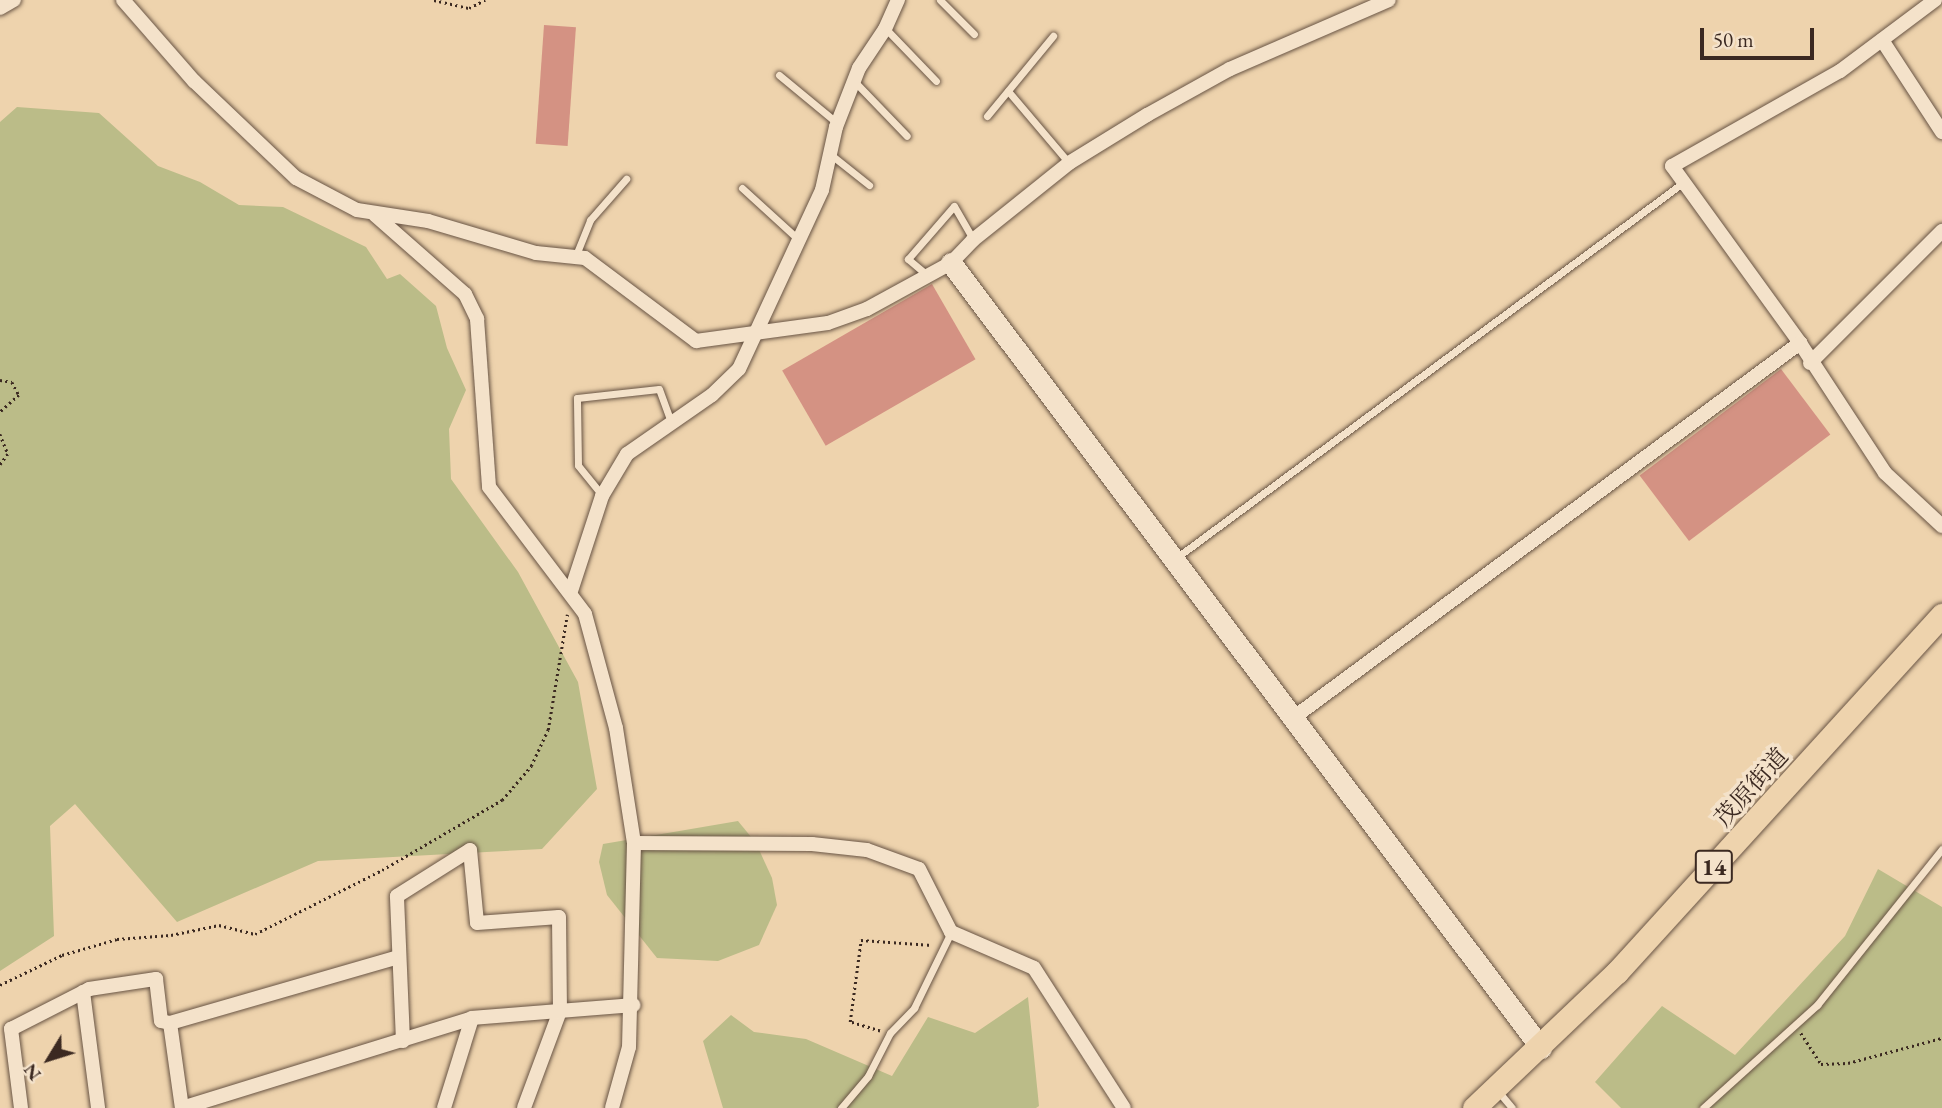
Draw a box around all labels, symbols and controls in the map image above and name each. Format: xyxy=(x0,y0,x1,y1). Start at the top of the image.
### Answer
scale bar xyxy=(1704,14,1818,58)
text: 50 m xyxy=(1713,26,1754,53)
street label: 茂原街道 xyxy=(1708,742,1794,832)
road number: 14 xyxy=(1695,848,1733,887)
north arrow xyxy=(14,1024,84,1094)
text: N xyxy=(17,1058,47,1086)

